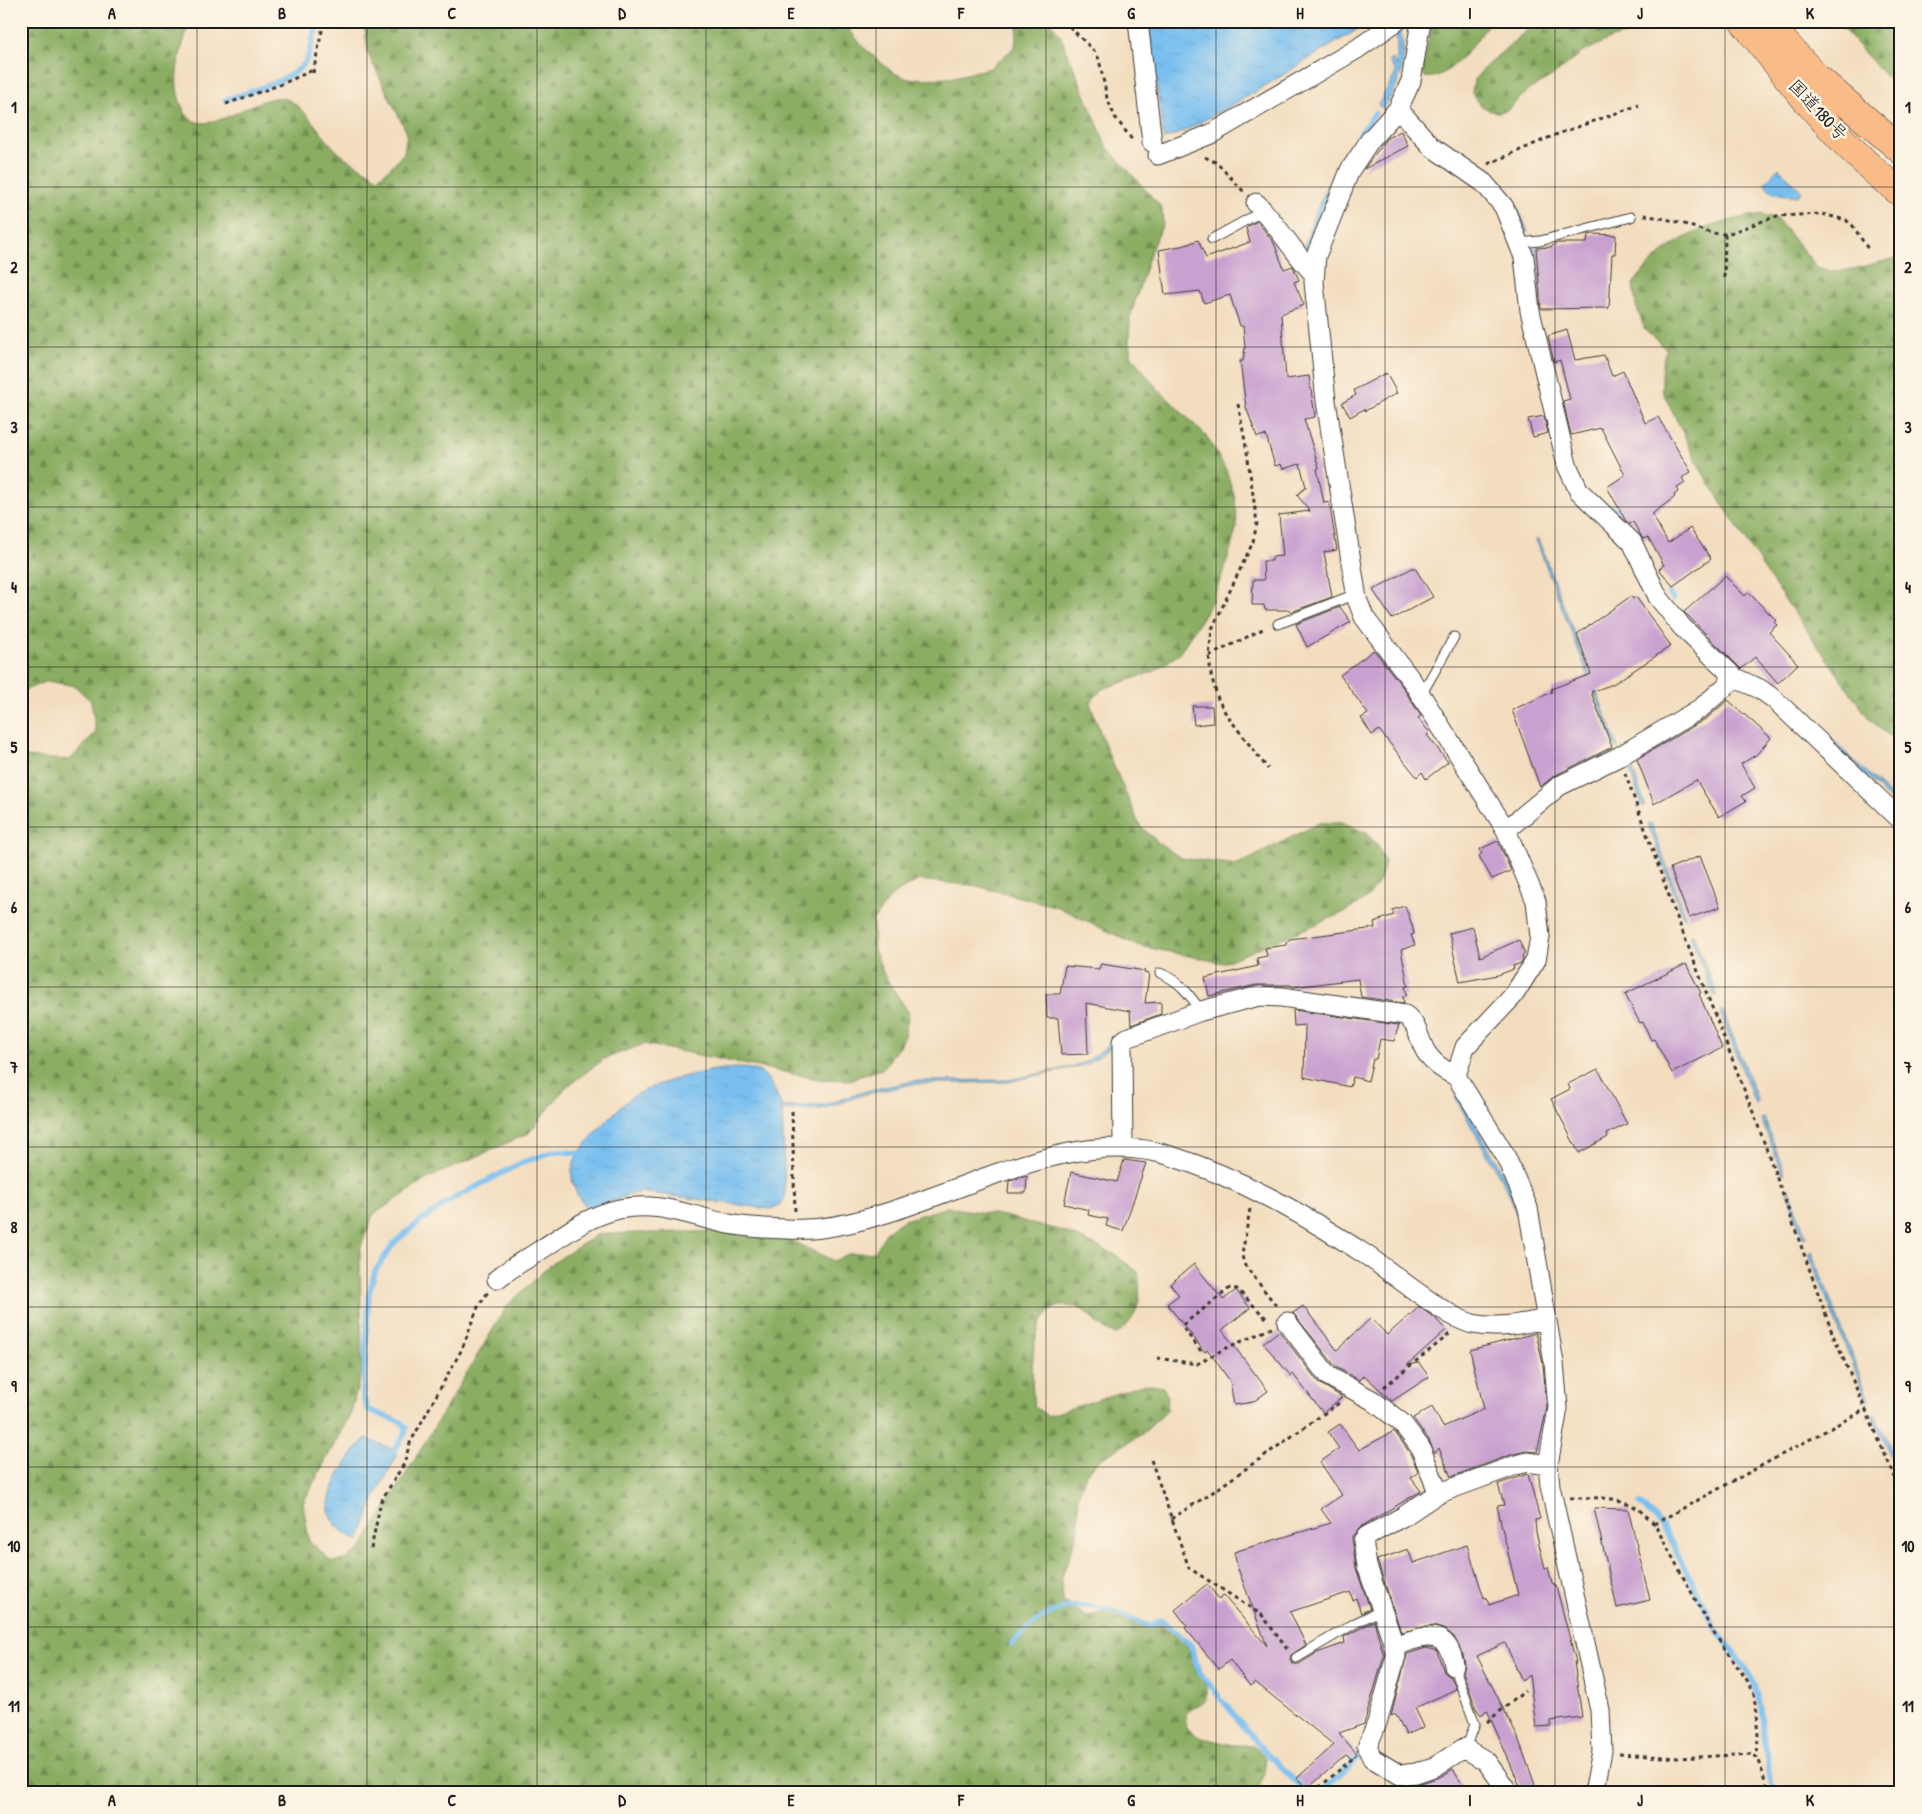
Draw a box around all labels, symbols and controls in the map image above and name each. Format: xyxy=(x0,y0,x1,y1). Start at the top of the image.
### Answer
text: A xyxy=(108,2,116,24)
text: B xyxy=(278,2,286,24)
text: C xyxy=(448,2,457,24)
text: D xyxy=(618,2,626,24)
text: E xyxy=(787,2,795,24)
text: F xyxy=(957,2,965,24)
text: G xyxy=(1127,2,1135,24)
text: H xyxy=(1296,2,1304,24)
text: I xyxy=(1468,2,1472,24)
text: J xyxy=(1637,2,1643,24)
text: K xyxy=(1806,2,1815,24)
street label: 国道180号 xyxy=(1783,73,1854,146)
text: 1 xyxy=(11,96,17,118)
text: 1 xyxy=(1905,96,1911,118)
text: 2 xyxy=(10,256,18,278)
text: 2 xyxy=(1904,256,1912,278)
text: 3 xyxy=(10,416,18,438)
text: 3 xyxy=(1904,416,1912,438)
text: 4 xyxy=(11,576,17,598)
text: 4 xyxy=(1905,576,1911,598)
text: 5 xyxy=(11,736,18,758)
text: 5 xyxy=(1905,736,1912,758)
text: 6 xyxy=(11,896,18,918)
text: 6 xyxy=(1905,896,1912,918)
text: 7 xyxy=(9,1056,18,1078)
text: 7 xyxy=(1903,1056,1912,1078)
text: 8 xyxy=(11,1216,18,1238)
text: 8 xyxy=(1905,1216,1912,1238)
text: 9 xyxy=(11,1375,17,1397)
text: 9 xyxy=(1905,1375,1911,1397)
text: 10 xyxy=(8,1535,20,1557)
text: 10 xyxy=(1902,1535,1914,1557)
text: 11 xyxy=(8,1695,20,1717)
text: 11 xyxy=(1902,1695,1914,1717)
text: A xyxy=(108,1789,116,1811)
text: B xyxy=(278,1789,286,1811)
text: C xyxy=(448,1789,457,1811)
text: D xyxy=(618,1789,626,1811)
text: E xyxy=(787,1789,795,1811)
text: F xyxy=(957,1789,965,1811)
text: G xyxy=(1127,1789,1135,1811)
text: H xyxy=(1296,1789,1304,1811)
text: I xyxy=(1468,1789,1472,1811)
text: J xyxy=(1637,1789,1643,1811)
text: K xyxy=(1806,1789,1815,1811)

